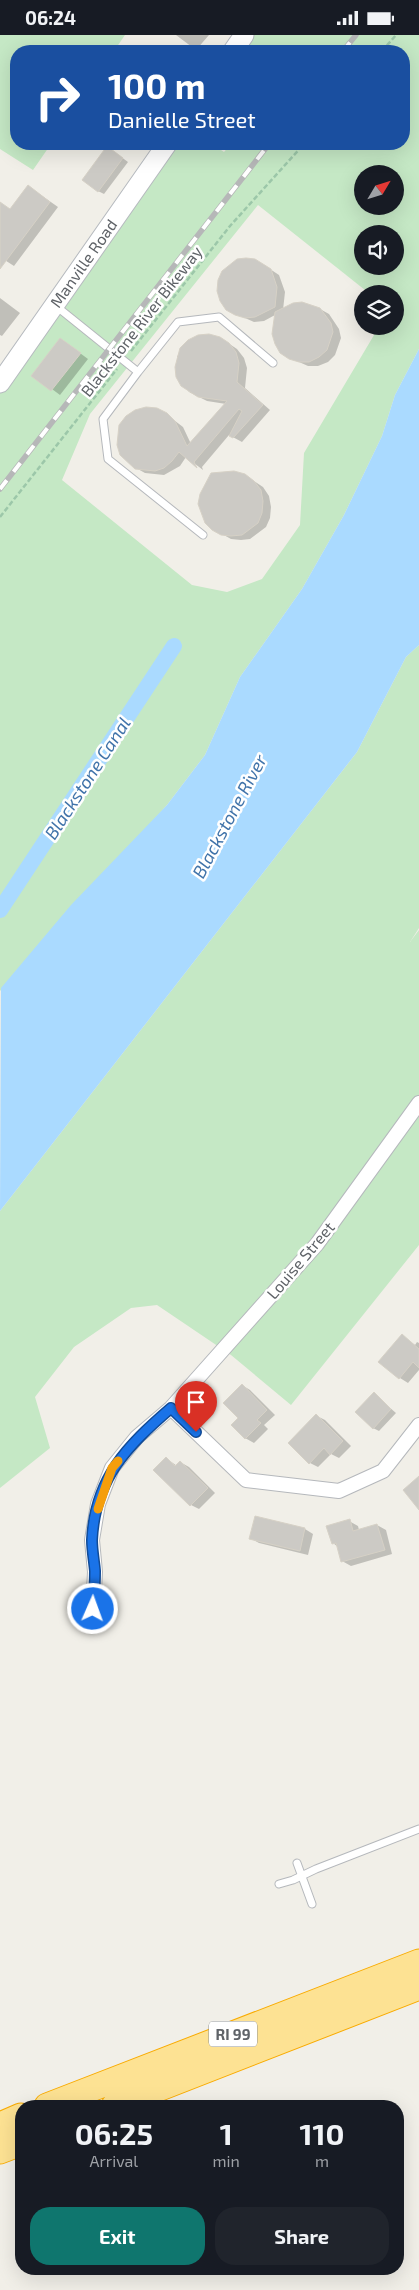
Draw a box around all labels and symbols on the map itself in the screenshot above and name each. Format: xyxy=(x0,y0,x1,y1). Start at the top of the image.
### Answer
north arrow xyxy=(354,165,404,215)
street label: Manville Road xyxy=(46,215,120,311)
street label: Blackstone River Bikeway xyxy=(76,242,206,400)
water label: Blackstone Canal xyxy=(39,713,135,843)
water label: Blackstone River xyxy=(187,750,271,882)
street label: Louise Street xyxy=(262,1217,338,1303)
pin xyxy=(175,1381,217,1432)
position arrow xyxy=(66,1582,118,1634)
road number: RI 99 xyxy=(209,2021,257,2047)

